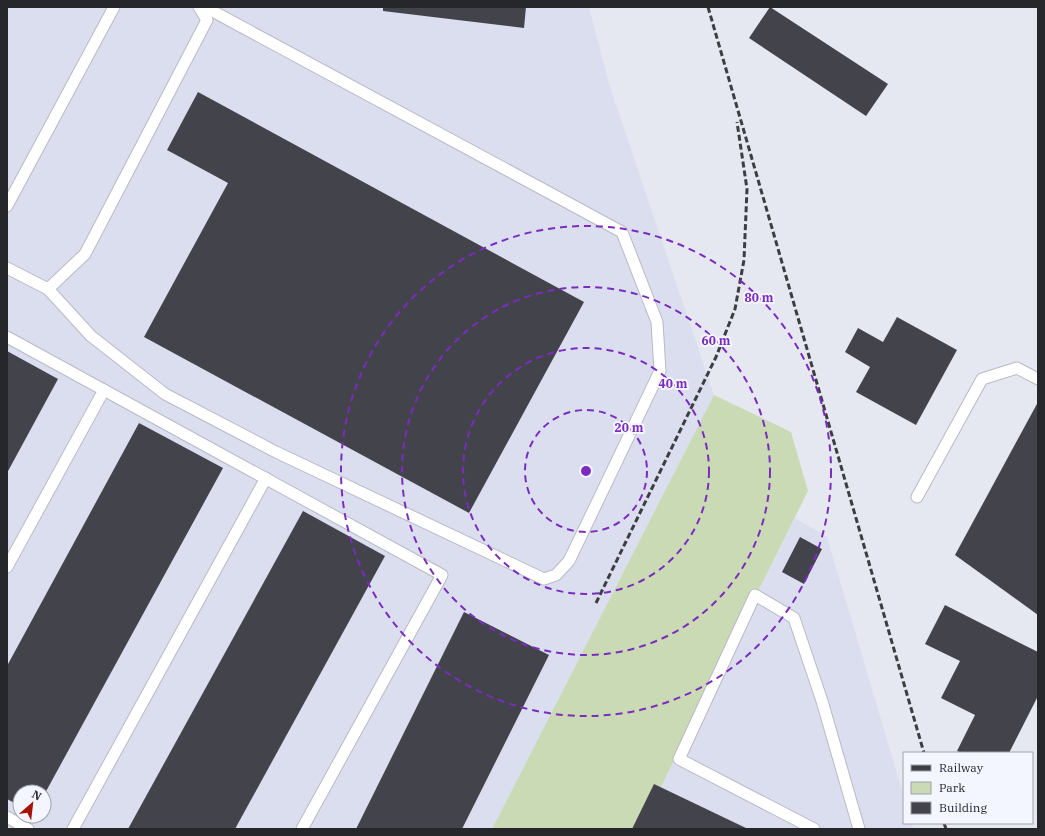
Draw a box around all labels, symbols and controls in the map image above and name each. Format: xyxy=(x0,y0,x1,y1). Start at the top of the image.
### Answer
text: 80 m xyxy=(745,290,774,305)
text: 60 m xyxy=(702,333,731,348)
text: 40 m xyxy=(659,376,688,391)
text: 20 m xyxy=(615,420,644,435)
centre of rings xyxy=(579,464,593,478)
legend xyxy=(903,752,1033,824)
text: Railway xyxy=(939,760,984,775)
text: Park xyxy=(939,780,965,795)
north arrow xyxy=(12,784,52,824)
text: N xyxy=(30,787,44,804)
text: Building xyxy=(939,800,987,815)

